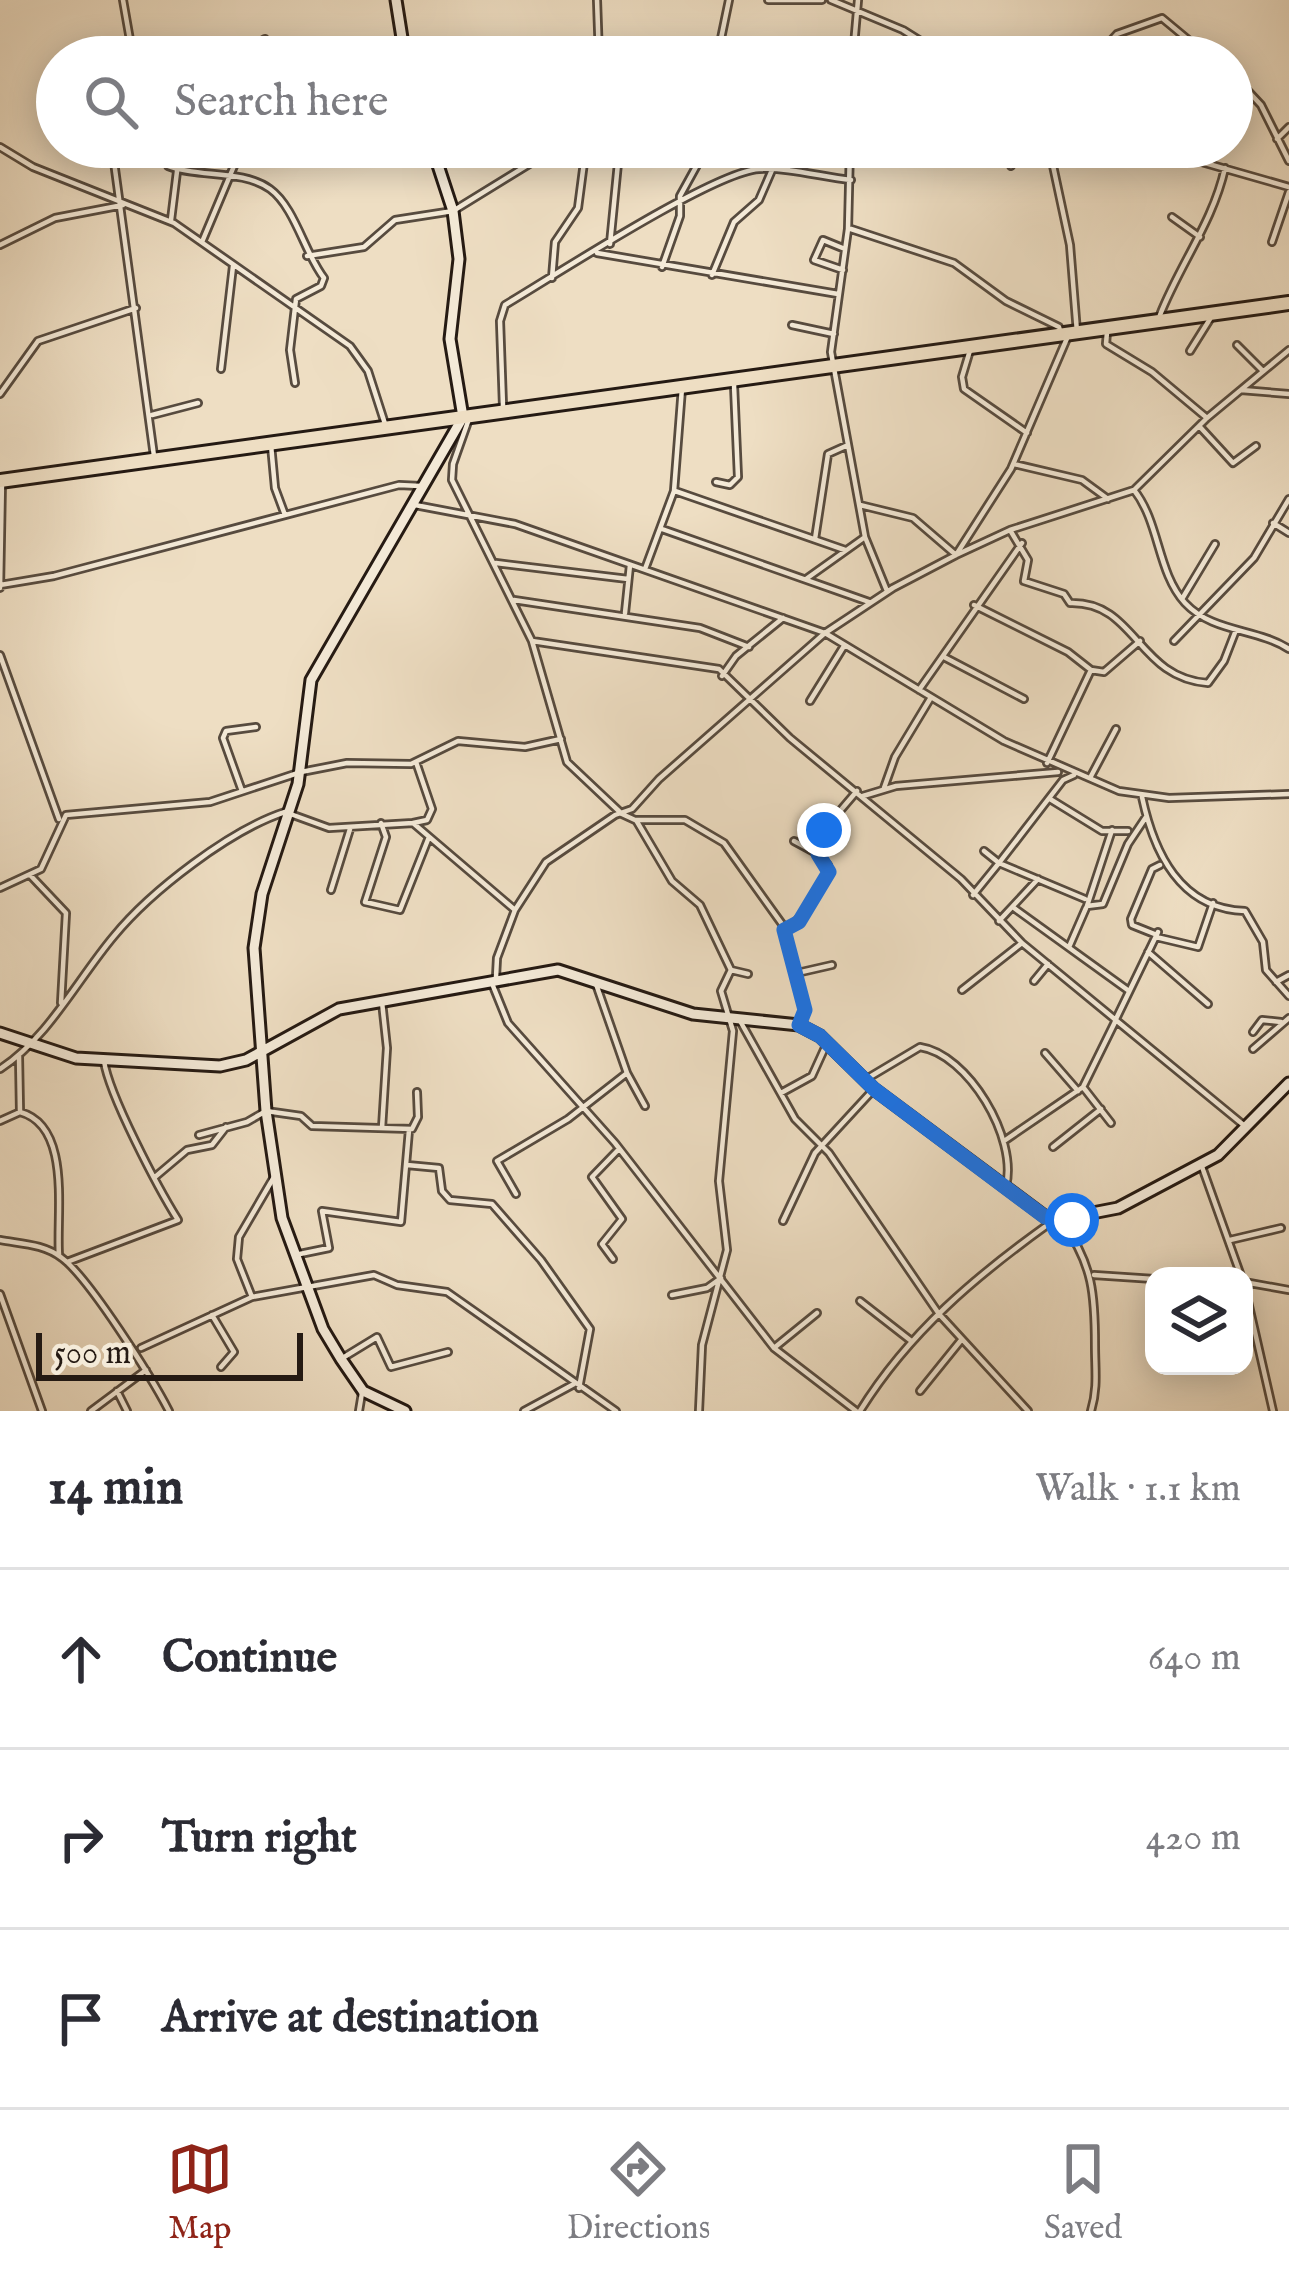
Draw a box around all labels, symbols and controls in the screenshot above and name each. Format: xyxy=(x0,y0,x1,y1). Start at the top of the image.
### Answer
search box xyxy=(36,36,1253,168)
icon: search xyxy=(78,69,144,135)
text: Search here xyxy=(174,74,388,131)
route end xyxy=(797,803,851,857)
route start xyxy=(1045,1193,1099,1247)
map controls xyxy=(1145,1267,1253,1375)
button: layers xyxy=(1145,1267,1253,1375)
scale bar xyxy=(36,1327,303,1380)
text: 500 m xyxy=(54,1333,131,1375)
text: 14 min xyxy=(48,1457,183,1522)
text: Walk · 1.1 km xyxy=(1035,1465,1241,1514)
icon: ahead xyxy=(48,1626,114,1692)
text: Continue xyxy=(162,1630,337,1687)
text: 640 m xyxy=(1148,1634,1241,1683)
icon: right xyxy=(48,1806,114,1872)
text: Turn right xyxy=(162,1810,357,1867)
text: 420 m xyxy=(1146,1814,1241,1863)
icon: arrive xyxy=(48,1986,114,2052)
text: Arrive at destination xyxy=(162,1990,539,2047)
tab: Map xyxy=(167,2136,233,2250)
tab: Directions xyxy=(567,2136,710,2250)
tab: Saved xyxy=(1044,2136,1122,2250)

